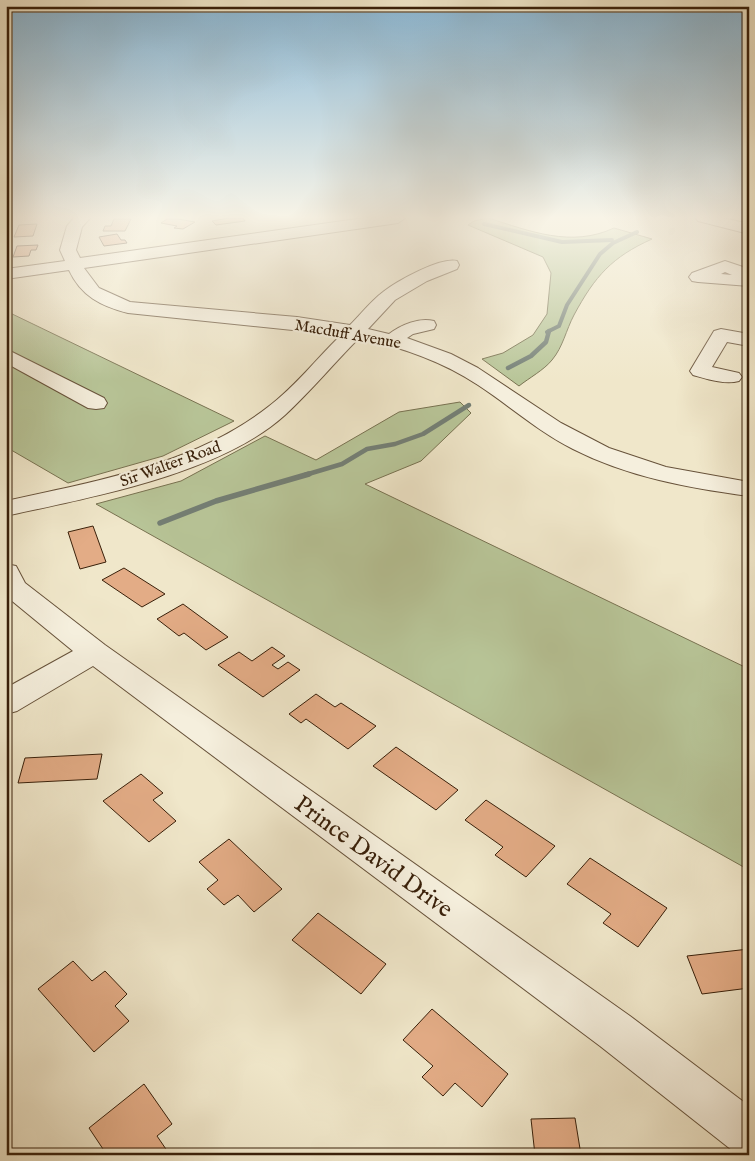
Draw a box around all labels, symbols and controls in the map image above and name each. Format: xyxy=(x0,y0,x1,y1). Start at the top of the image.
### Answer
street label: Macduff Avenue xyxy=(293,316,402,354)
street label: Sir Walter Road xyxy=(118,437,224,492)
street label: Prince David Drive xyxy=(288,789,459,925)

